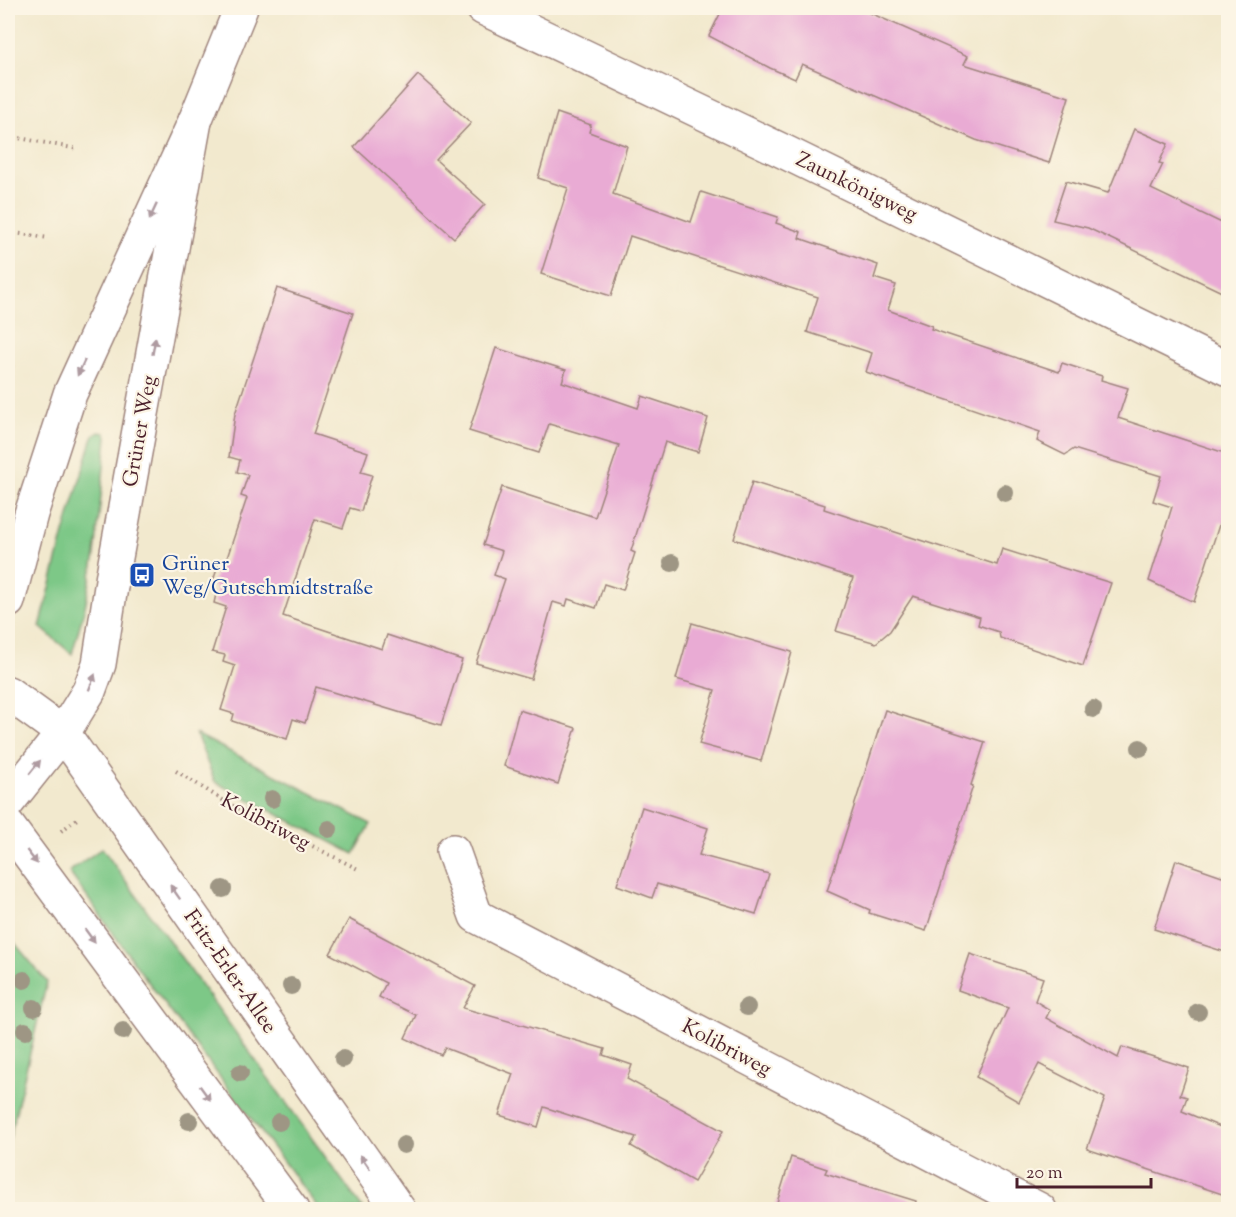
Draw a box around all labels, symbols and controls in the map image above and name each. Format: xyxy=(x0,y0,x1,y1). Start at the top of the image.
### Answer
street label: Zaunkönigweg xyxy=(790,145,922,230)
one-way arrow xyxy=(149,204,158,221)
one-way arrow xyxy=(150,336,159,355)
one-way arrow xyxy=(77,360,86,377)
street label: Grüner Weg xyxy=(116,373,166,489)
place label: Grüner Weg/Gutschmidtstraße xyxy=(162,550,373,604)
bus stop icon: Grüner Weg/Gutschmidtstraße xyxy=(127,560,157,590)
one-way arrow xyxy=(88,673,97,691)
one-way arrow xyxy=(29,760,41,775)
street label: Kolibriweg xyxy=(215,787,315,859)
one-way arrow xyxy=(25,850,37,865)
one-way arrow xyxy=(169,884,181,900)
street label: Fritz-Erler-Allee xyxy=(175,904,283,1040)
one-way arrow xyxy=(84,927,96,943)
street label: Kolibriweg xyxy=(676,1013,776,1085)
one-way arrow xyxy=(199,1085,212,1101)
scale bar xyxy=(1017,1151,1150,1189)
one-way arrow xyxy=(359,1154,371,1170)
text: 20 m xyxy=(1026,1161,1063,1187)

